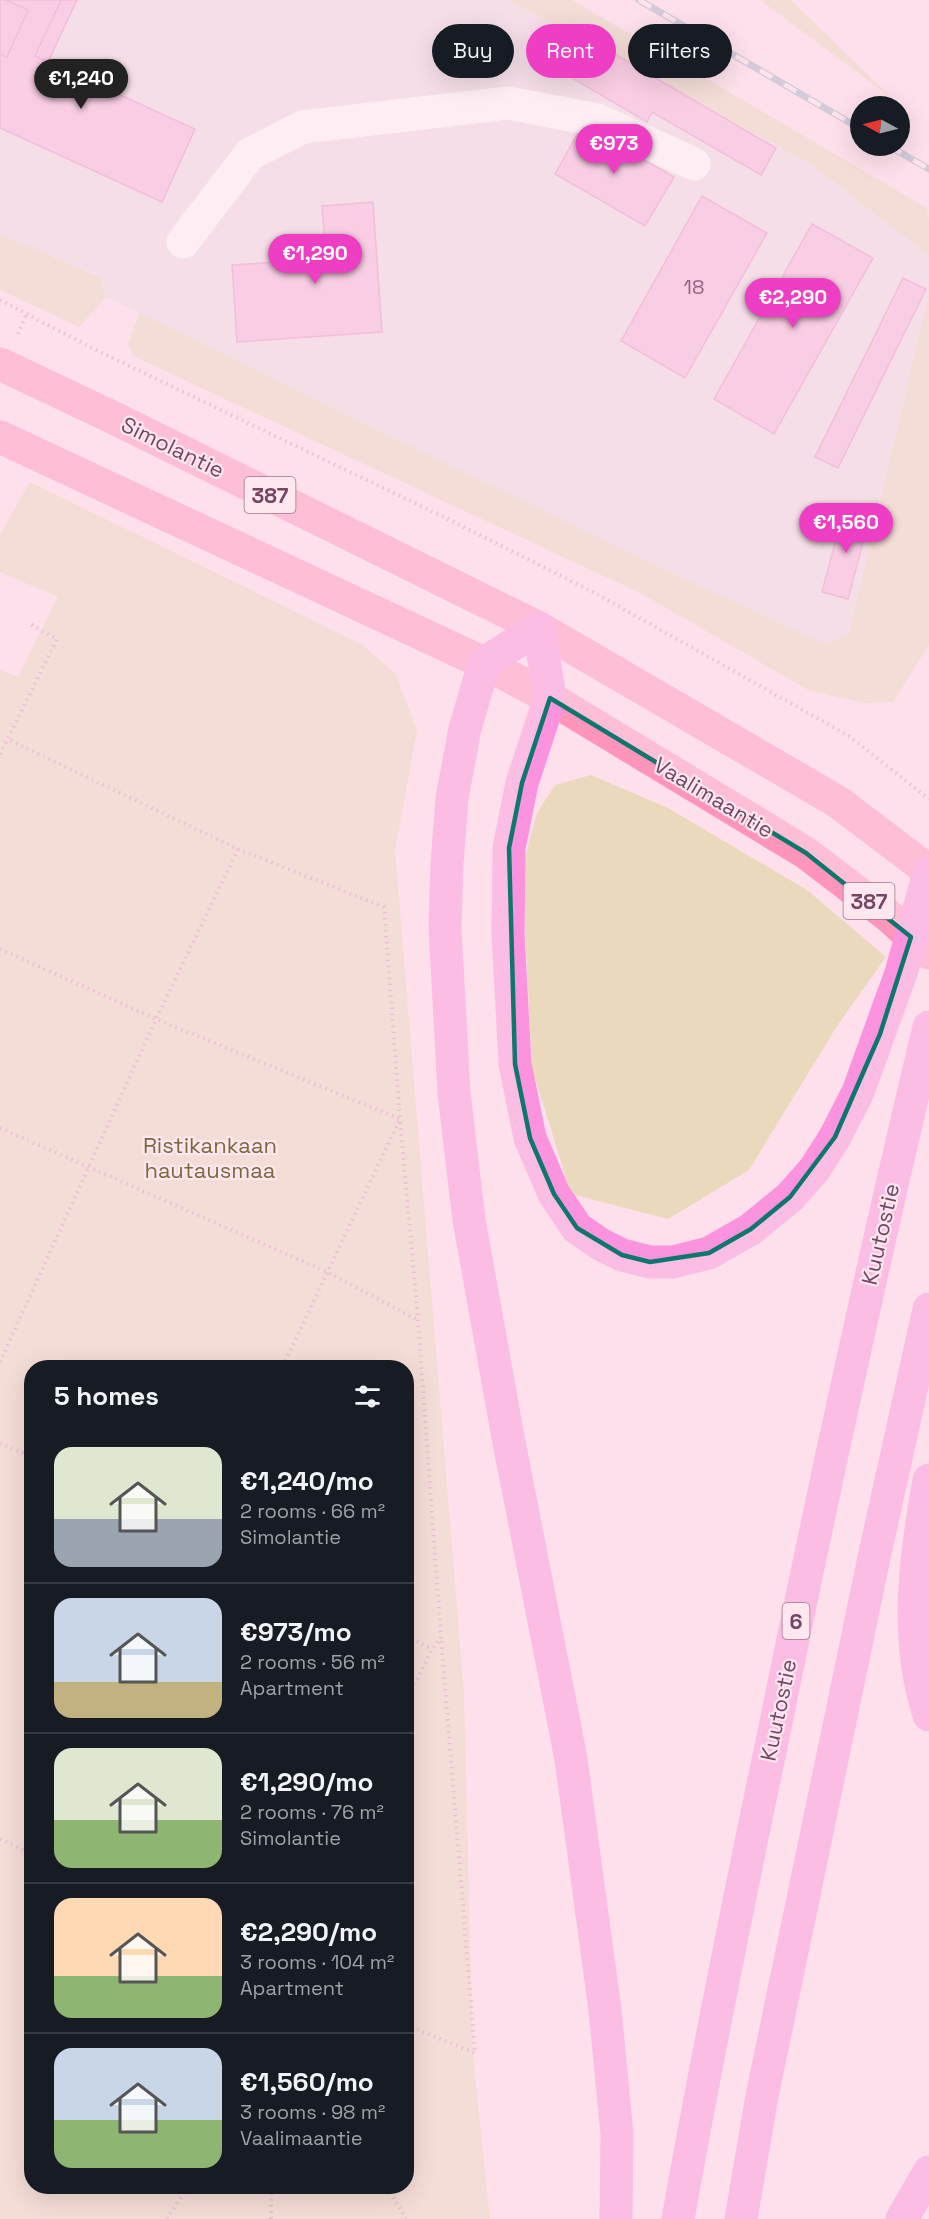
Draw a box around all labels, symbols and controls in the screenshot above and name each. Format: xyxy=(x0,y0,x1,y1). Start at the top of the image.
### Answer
chip: Buy xyxy=(432,24,514,78)
chip: Rent xyxy=(526,24,616,78)
chip: Filters xyxy=(628,24,732,78)
pin: €1,240 xyxy=(32,59,130,110)
text: €1,240 xyxy=(48,65,114,91)
north arrow xyxy=(850,96,910,156)
map controls xyxy=(850,96,910,156)
pin: €973 xyxy=(578,124,650,175)
text: €973 xyxy=(590,130,638,156)
pin: €1,290 xyxy=(266,234,364,285)
text: €1,290 xyxy=(282,240,348,266)
house number: 18 xyxy=(684,274,704,300)
pin: €2,290 xyxy=(744,278,842,329)
text: €2,290 xyxy=(759,284,827,310)
street label: Simolantie xyxy=(117,410,229,484)
road number: 387 xyxy=(244,477,296,513)
pin: €1,560 xyxy=(797,503,895,554)
text: €1,560 xyxy=(813,509,879,535)
street label: Vaalimaantie xyxy=(649,750,779,844)
road number: 387 xyxy=(844,883,894,919)
park label: Ristikankaan hautausmaa xyxy=(143,1131,277,1184)
street label: Kuutostie xyxy=(855,1181,905,1287)
text: 5 homes xyxy=(54,1379,159,1413)
icon: filters xyxy=(351,1380,384,1413)
text: €1,240/mo xyxy=(240,1464,374,1498)
icon: home xyxy=(102,1471,174,1543)
text: 2 rooms · 66 m² xyxy=(240,1498,385,1524)
text: Simolantie xyxy=(240,1524,341,1550)
road number: 6 xyxy=(782,1603,810,1639)
text: €973/mo xyxy=(240,1615,352,1649)
icon: home xyxy=(102,1622,174,1694)
text: 2 rooms · 56 m² xyxy=(240,1649,385,1675)
street label: Kuutostie xyxy=(754,1657,802,1763)
text: Apartment xyxy=(240,1675,344,1701)
text: €1,290/mo xyxy=(240,1765,373,1799)
icon: home xyxy=(102,1772,174,1844)
text: 2 rooms · 76 m² xyxy=(240,1799,384,1825)
text: Simolantie xyxy=(240,1825,341,1851)
text: €2,290/mo xyxy=(240,1915,377,1949)
icon: home xyxy=(102,1922,174,1994)
text: 3 rooms · 104 m² xyxy=(240,1949,394,1975)
text: Apartment xyxy=(240,1975,344,2001)
text: €1,560/mo xyxy=(240,2065,374,2099)
icon: home xyxy=(102,2072,174,2144)
text: 3 rooms · 98 m² xyxy=(240,2099,385,2125)
text: Vaalimaantie xyxy=(240,2125,363,2151)

